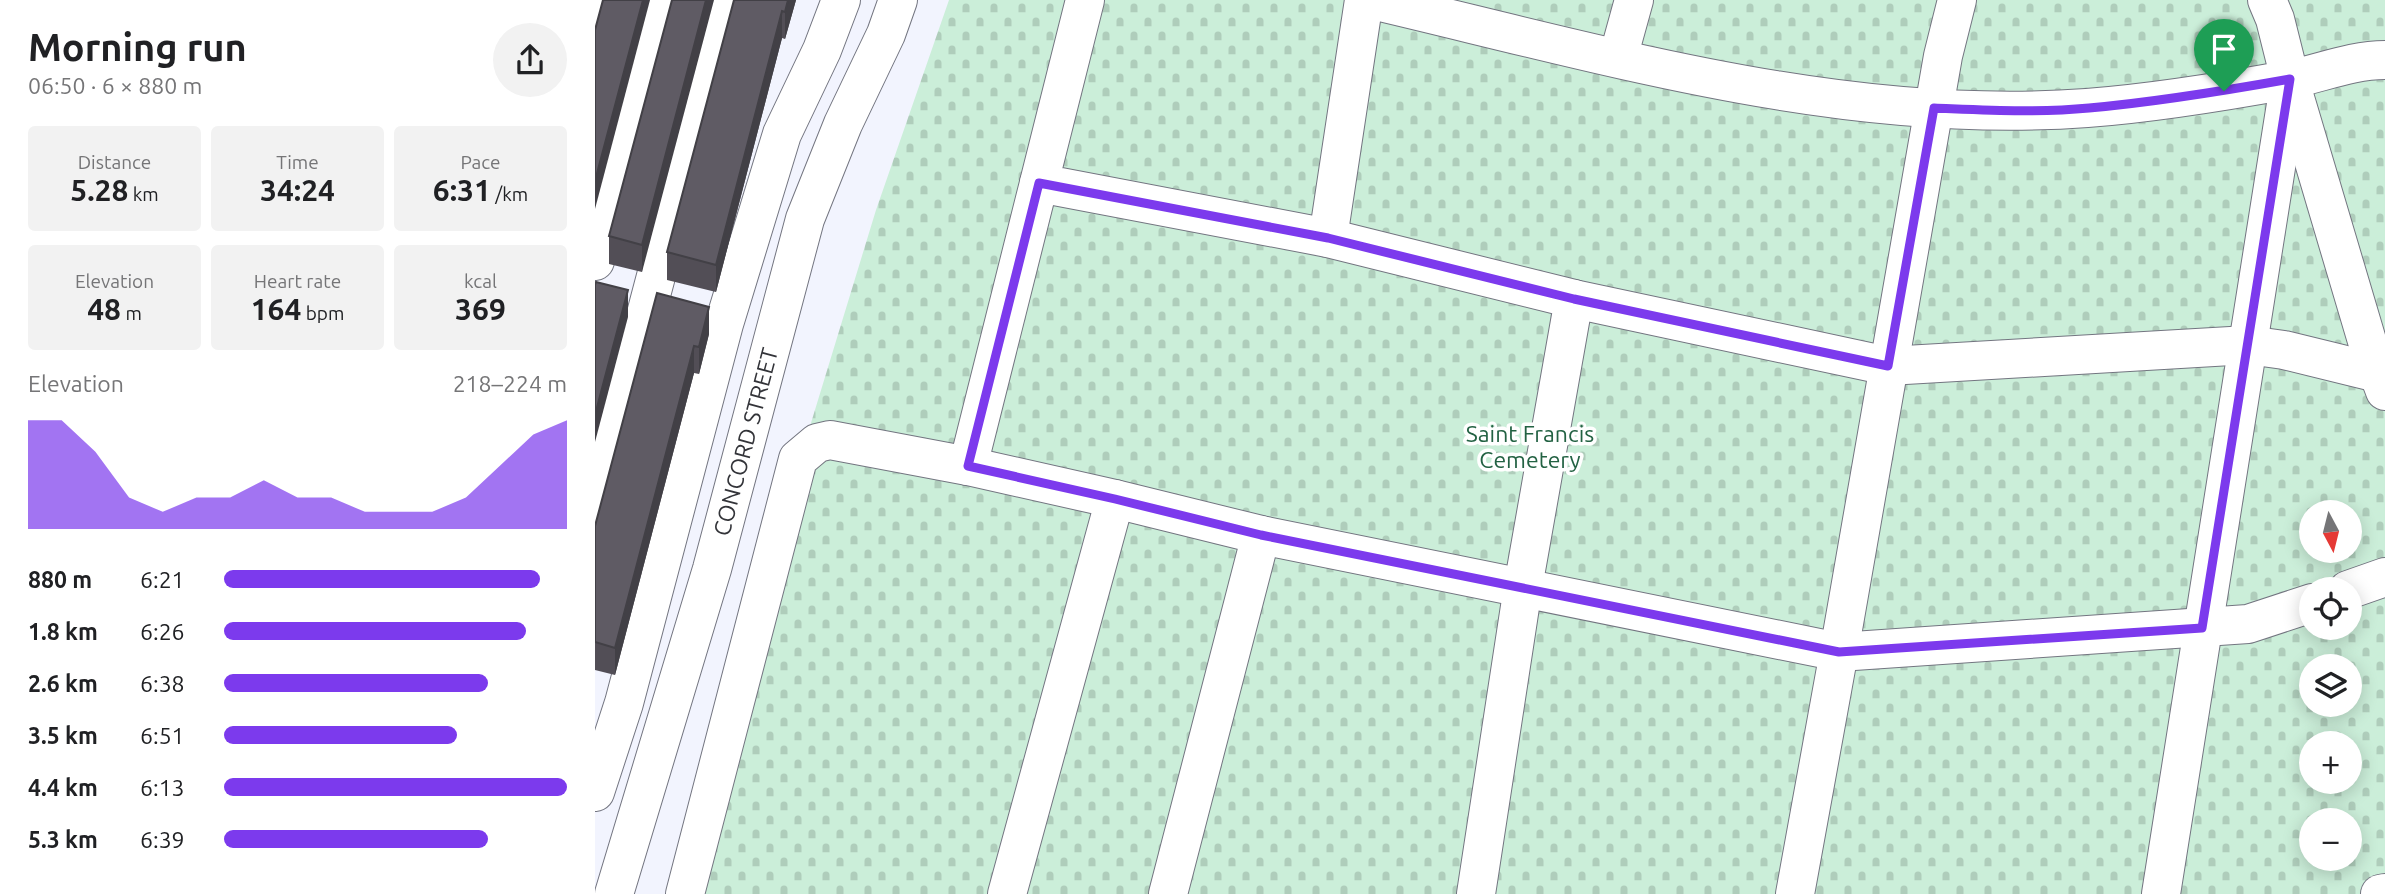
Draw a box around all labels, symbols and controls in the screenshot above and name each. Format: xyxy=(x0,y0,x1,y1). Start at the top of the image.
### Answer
pin xyxy=(2194,19,2254,91)
button: share xyxy=(493,23,567,97)
text: Morning run xyxy=(28,26,247,68)
icon: arrive xyxy=(2205,30,2243,68)
text: 06:50 · 6 × 880 m xyxy=(28,73,202,98)
text: Distance xyxy=(78,151,151,173)
text: Time xyxy=(276,151,319,173)
text: Pace xyxy=(460,151,501,173)
text: 5.28 xyxy=(70,173,128,207)
text: 34:24 xyxy=(260,173,335,207)
text: 6:31 xyxy=(433,173,491,207)
text: km xyxy=(128,183,159,205)
text: /km xyxy=(491,183,528,205)
text: Elevation xyxy=(75,270,154,292)
text: Heart rate xyxy=(254,270,341,292)
text: kcal xyxy=(464,270,497,292)
text: 48 xyxy=(87,292,121,326)
text: 164 xyxy=(251,292,301,326)
text: 369 xyxy=(455,292,506,326)
text: m xyxy=(121,302,142,324)
text: bpm xyxy=(301,302,344,324)
street label: CONCORD STREET xyxy=(708,345,782,538)
text: Elevation xyxy=(28,371,124,396)
text: 218–224 m xyxy=(453,371,567,396)
park label: Saint Francis Cemetery xyxy=(1466,421,1594,472)
north arrow xyxy=(2299,500,2363,564)
map controls xyxy=(2299,500,2362,871)
text: 880 m xyxy=(28,567,92,592)
text: 6:21 xyxy=(140,567,185,592)
button: locate xyxy=(2299,577,2362,640)
text: 1.8 km xyxy=(28,619,98,644)
text: 6:26 xyxy=(140,619,185,644)
button: layers xyxy=(2299,654,2362,717)
text: 2.6 km xyxy=(28,671,98,696)
text: 6:38 xyxy=(140,671,185,696)
text: 3.5 km xyxy=(28,723,98,748)
text: 6:51 xyxy=(140,723,185,748)
button: + xyxy=(2299,731,2362,794)
text: 4.4 km xyxy=(28,775,98,800)
text: 6:13 xyxy=(140,775,185,800)
button: − xyxy=(2299,808,2362,871)
text: 5.3 km xyxy=(28,827,98,852)
text: 6:39 xyxy=(140,827,185,852)

